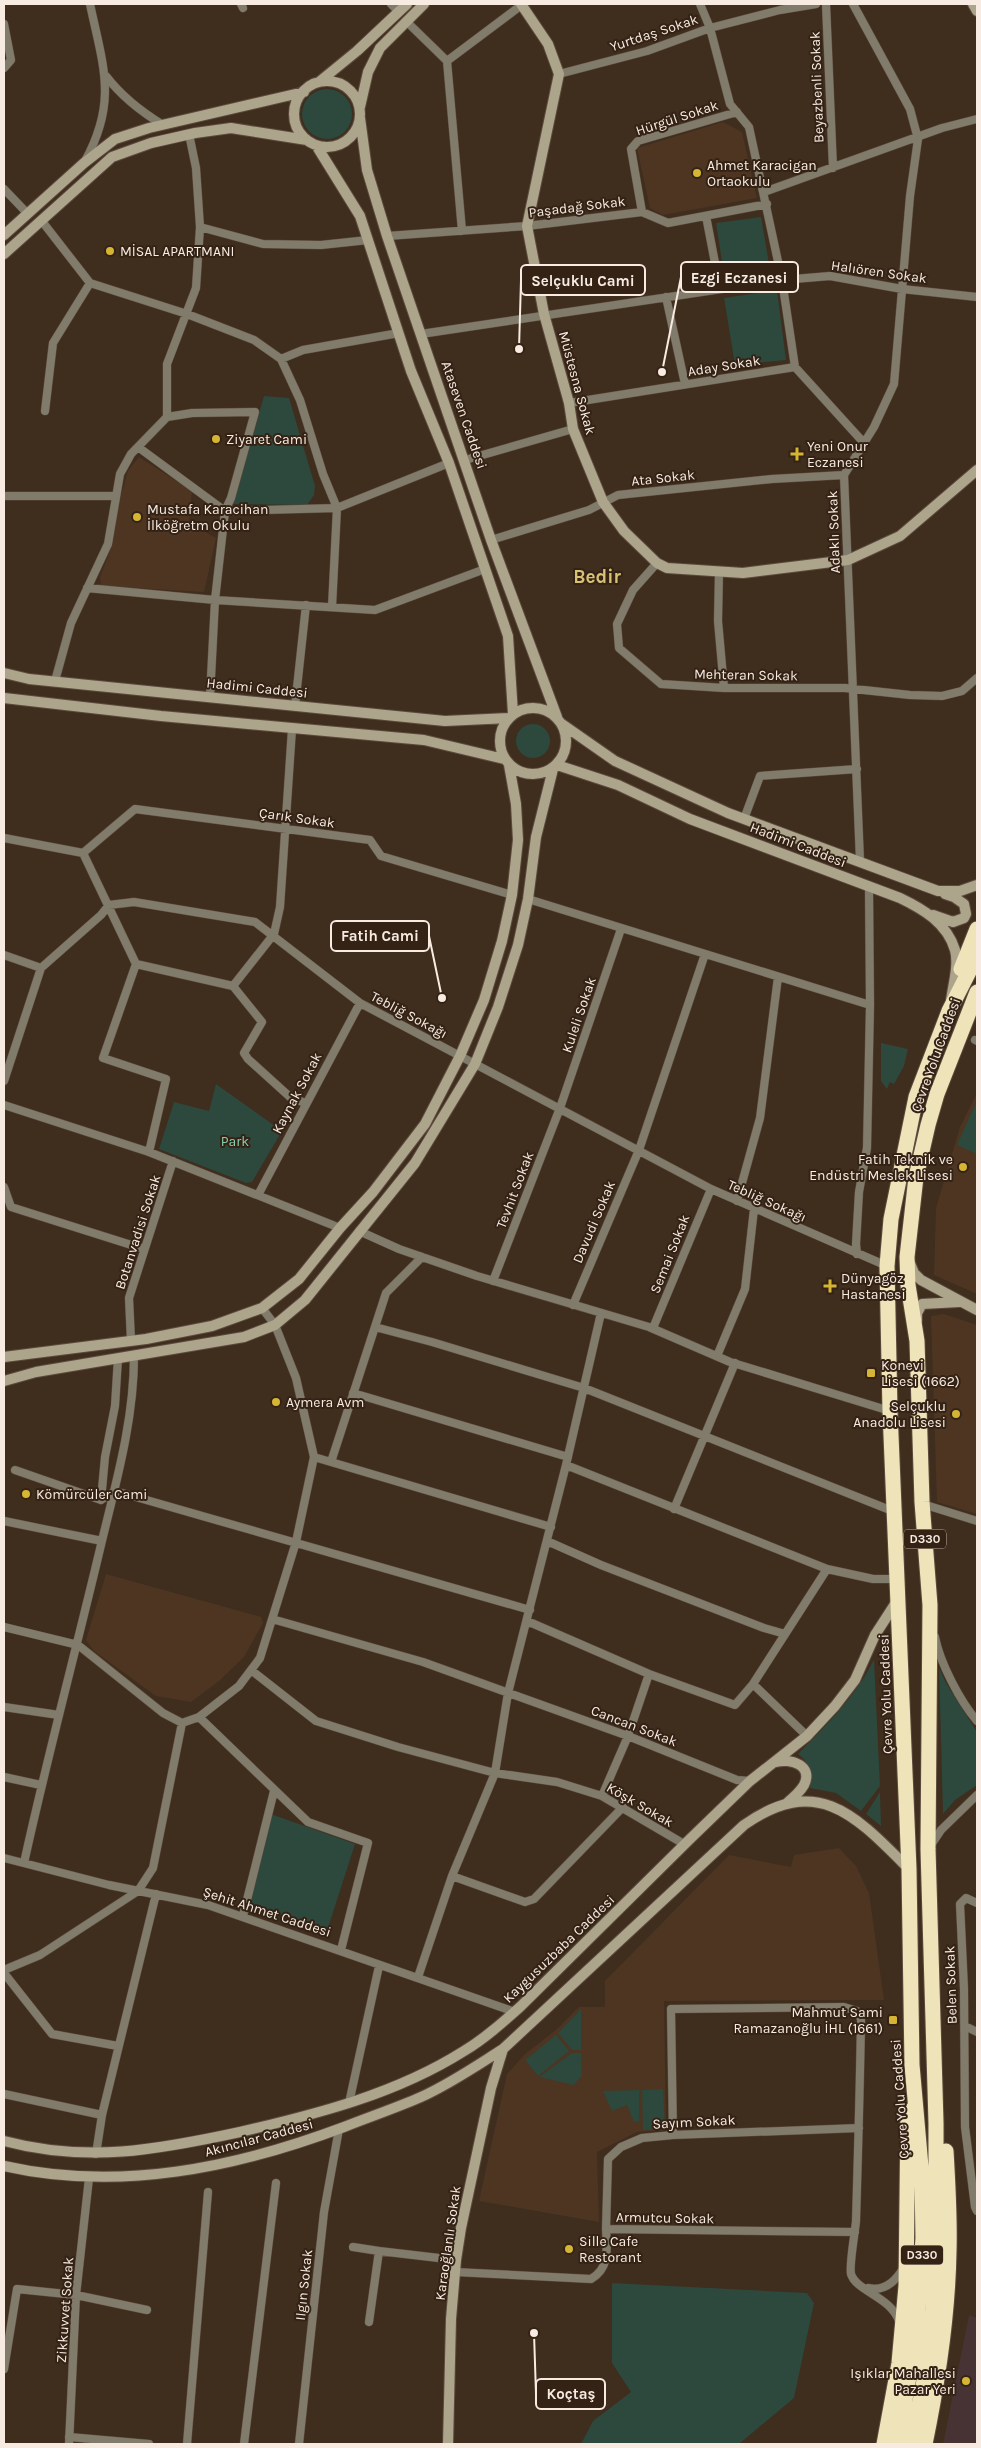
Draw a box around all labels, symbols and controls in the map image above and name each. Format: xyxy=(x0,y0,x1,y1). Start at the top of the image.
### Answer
street label: Yurtdaş Sokak xyxy=(608,11,700,55)
street label: Beyazbenli Sokak xyxy=(807,31,827,143)
street label: Hürgül Sokak xyxy=(634,97,721,139)
place label: Ahmet Karacigan Ortaokulu xyxy=(707,157,817,190)
marker: Ahmet Karacigan Ortaokulu xyxy=(691,167,703,179)
street label: Paşadağ Sokak xyxy=(528,193,626,221)
place label: MİSAL APARTMANI xyxy=(120,243,234,260)
marker: MİSAL APARTMANI xyxy=(104,245,116,257)
street label: Halıören Sokak xyxy=(830,257,928,287)
callout: Ezgi Eczanesi xyxy=(681,262,798,292)
callout: Selçuklu Cami xyxy=(521,265,645,295)
text: Ezgi Eczanesi xyxy=(691,269,787,287)
text: Selçuklu Cami xyxy=(531,272,635,290)
street label: Müstesna Sokak xyxy=(555,329,599,437)
street label: Aday Sokak xyxy=(686,352,762,380)
street label: Ataseven Caddesi xyxy=(438,359,490,471)
place label: Ziyaret Cami xyxy=(226,431,307,448)
marker: Ziyaret Cami xyxy=(210,433,222,445)
place label: Yeni Onur Eczanesi xyxy=(807,438,869,471)
marker: Yeni Onur Eczanesi xyxy=(791,448,803,460)
street label: Ata Sokak xyxy=(630,466,696,490)
street label: Adaklı Sokak xyxy=(824,490,844,574)
place label: Mustafa Karacihan İlköğretm Okulu xyxy=(147,501,268,534)
marker: Mustafa Karacihan İlköğretm Okulu xyxy=(131,511,143,523)
district label: Bedir xyxy=(573,566,621,588)
street label: Mehteran Sokak xyxy=(694,666,798,684)
street label: Hadimi Caddesi xyxy=(206,674,308,702)
street label: Çarık Sokak xyxy=(258,804,336,832)
street label: Hadimi Caddesi xyxy=(747,819,849,871)
callout: Fatih Cami xyxy=(331,921,429,951)
text: Fatih Cami xyxy=(341,927,419,945)
street label: Kuleli Sokak xyxy=(558,975,600,1055)
street label: Tebliğ Sokağı xyxy=(368,988,450,1042)
street label: Çevre Yolu Caddesi xyxy=(907,996,965,1114)
street label: Kaynak Sokak xyxy=(268,1049,326,1137)
park label: Park xyxy=(221,1133,249,1150)
street label: Tevhit Sokak xyxy=(493,1149,537,1231)
place label: Fatih Teknik ve Endüstri Meslek Lisesi xyxy=(809,1151,953,1184)
marker: Fatih Teknik ve Endüstri Meslek Lisesi xyxy=(957,1161,969,1173)
street label: Botanvadisi Sokak xyxy=(111,1172,165,1291)
street label: Tebliğ Sokağı xyxy=(725,1176,809,1226)
street label: Davudi Sokak xyxy=(569,1178,619,1266)
street label: Semai Sokak xyxy=(646,1212,694,1296)
place label: Dünyagöz Hastanesi xyxy=(841,1270,906,1303)
marker: Dünyagöz Hastanesi xyxy=(823,1279,837,1293)
place label: Konevi Lisesi (1662) xyxy=(881,1357,960,1390)
marker: Konevi Lisesi (1662) xyxy=(865,1367,877,1379)
place label: Aymera Avm xyxy=(286,1394,364,1411)
marker: Aymera Avm xyxy=(270,1396,282,1408)
place label: Selçuklu Anadolu Lisesi xyxy=(853,1398,946,1431)
marker: Selçuklu Anadolu Lisesi xyxy=(950,1408,962,1420)
place label: Kömürcüler Cami xyxy=(36,1486,148,1503)
marker: Kömürcüler Cami xyxy=(20,1488,32,1500)
road number: D330 xyxy=(904,1530,946,1548)
street label: Çevre Yolu Caddesi xyxy=(875,1634,897,1754)
street label: Cancan Sokak xyxy=(588,1702,680,1750)
street label: Köşk Sokak xyxy=(604,1779,677,1831)
street label: Şehit Ahmet Caddesi xyxy=(201,1883,333,1941)
street label: Kaygusuzbaba Caddesi xyxy=(500,1891,618,2007)
street label: Belen Sokak xyxy=(941,1945,961,2024)
place label: Mahmut Sami Ramazanoğlu İHL (1661) xyxy=(733,2004,883,2037)
marker: Mahmut Sami Ramazanoğlu İHL (1661) xyxy=(887,2014,899,2026)
street label: Çevre Yolu Caddesi xyxy=(887,2038,913,2160)
street label: Sayım Sokak xyxy=(652,2111,736,2133)
street label: Akıncılar Caddesi xyxy=(203,2115,315,2161)
street label: Karaoğlanlı Sokak xyxy=(432,2184,464,2301)
street label: Armutcu Sokak xyxy=(616,2209,715,2227)
place label: Sille Cafe Restorant xyxy=(579,2233,642,2266)
marker: Sille Cafe Restorant xyxy=(563,2243,575,2255)
road number: D330 xyxy=(901,2246,943,2264)
street label: Ilgın Sokak xyxy=(292,2249,316,2321)
street label: Zikkuvvet Sokak xyxy=(53,2256,77,2364)
place label: Işıklar Mahallesi Pazar Yeri xyxy=(850,2365,956,2398)
marker: Işıklar Mahallesi Pazar Yeri xyxy=(960,2375,972,2387)
callout: Koçtaş xyxy=(536,2379,605,2409)
text: Koçtaş xyxy=(547,2385,596,2403)

